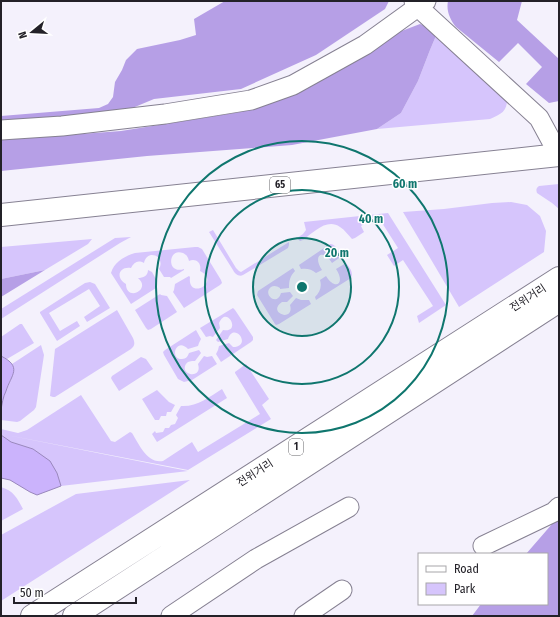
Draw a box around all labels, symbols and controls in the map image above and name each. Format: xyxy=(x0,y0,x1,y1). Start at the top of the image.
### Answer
north arrow xyxy=(12,12,52,52)
text: N xyxy=(16,30,30,40)
road number: 65 xyxy=(270,177,290,193)
text: 60 m xyxy=(393,177,417,191)
text: 40 m xyxy=(359,212,383,226)
text: 20 m xyxy=(324,246,349,260)
centre of rings xyxy=(295,280,309,294)
street label: 전위거리 xyxy=(507,282,549,314)
road number: 1 xyxy=(289,439,303,455)
street label: 전위거리 xyxy=(234,457,276,489)
legend xyxy=(418,553,548,605)
text: Road xyxy=(454,562,479,576)
scale bar xyxy=(14,579,136,605)
text: Park xyxy=(454,582,476,596)
text: 50 m xyxy=(20,586,44,600)

